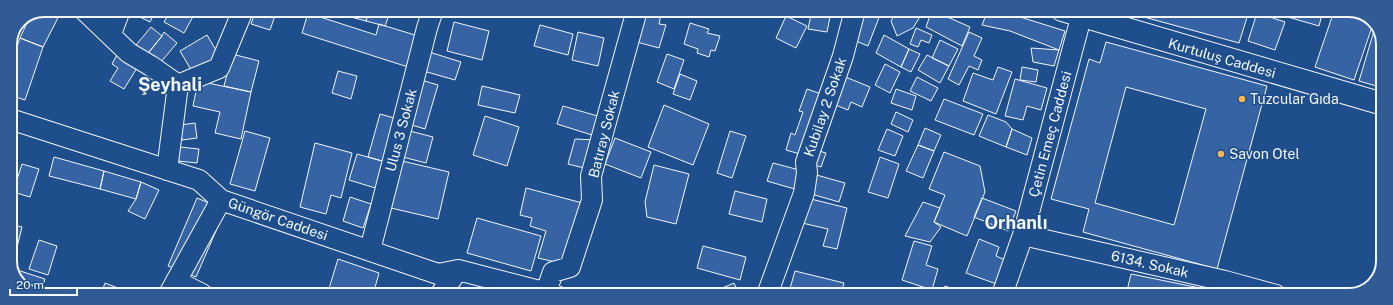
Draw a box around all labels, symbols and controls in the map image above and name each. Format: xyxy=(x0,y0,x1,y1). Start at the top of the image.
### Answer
street label: Kurtuluş Caddesi xyxy=(1166,35,1278,81)
street label: Kubilay 2 Sokak xyxy=(800,55,850,159)
street label: Çetin Emeç Caddesi xyxy=(1026,69,1074,199)
district label: Şeyhali xyxy=(138,74,202,95)
street label: Ulus 3 Sokak xyxy=(382,87,420,173)
street label: Batıray Sokak xyxy=(585,88,623,180)
place label: Tuzcular Gıda xyxy=(1250,91,1339,107)
marker: Tuzcular Gıda xyxy=(1237,94,1247,104)
place label: Savon Otel xyxy=(1229,146,1300,162)
marker: Savon Otel xyxy=(1216,149,1226,159)
street label: Güngör Caddesi xyxy=(226,194,330,244)
district label: Orhanlı xyxy=(985,212,1047,233)
street label: 6134. Sokak xyxy=(1110,247,1190,281)
scale bar xyxy=(10,271,77,297)
text: 20 m xyxy=(16,278,44,292)

